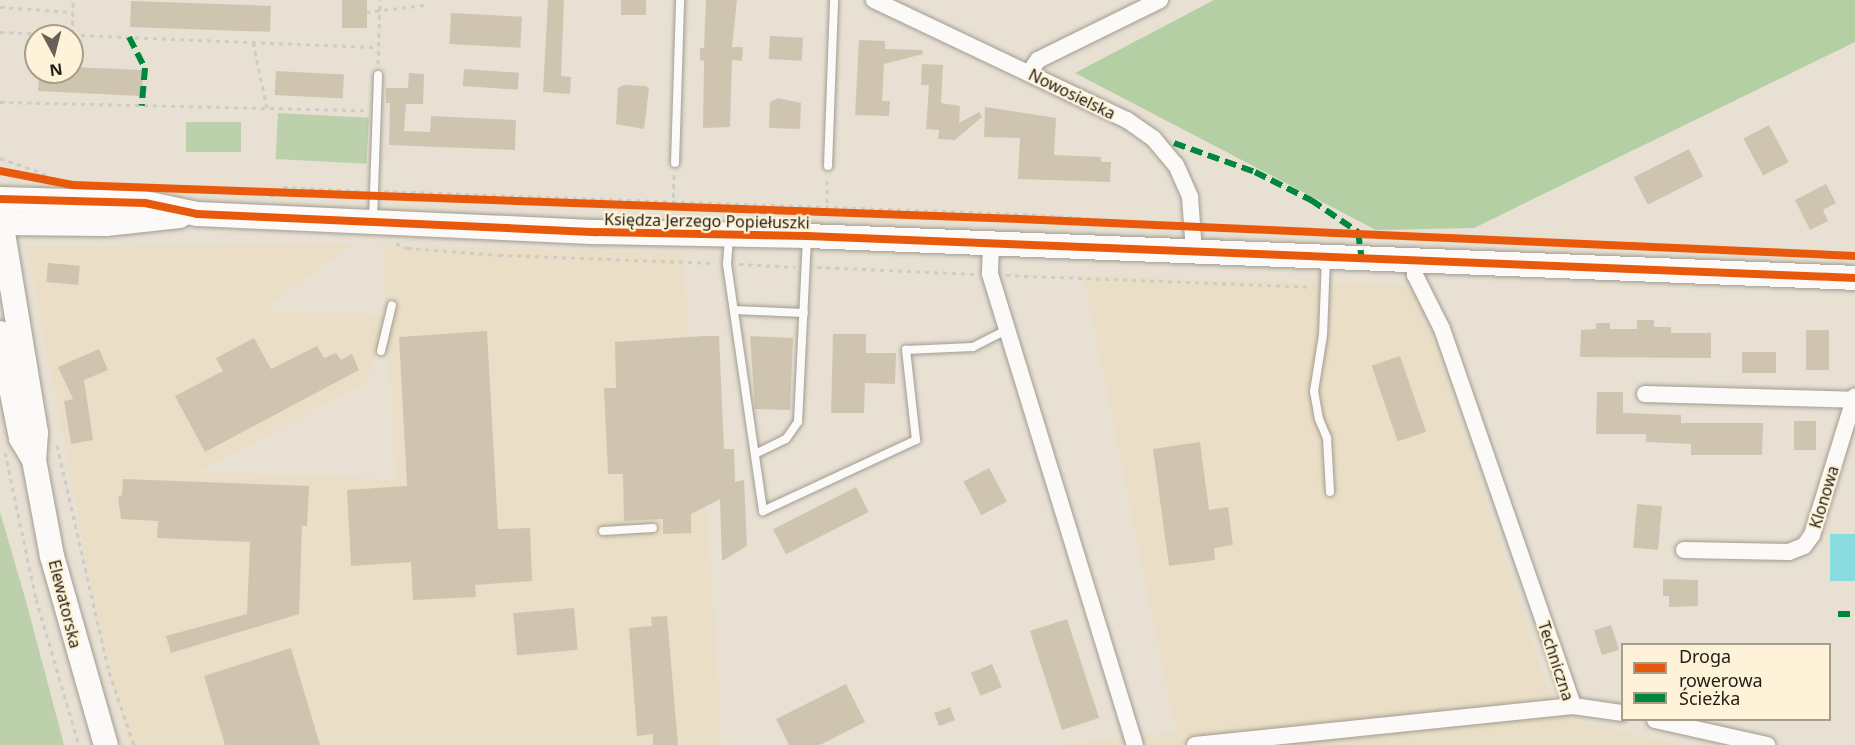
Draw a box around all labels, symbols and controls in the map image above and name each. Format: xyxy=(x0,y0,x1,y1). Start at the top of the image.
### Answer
north arrow xyxy=(24,24,84,84)
text: N xyxy=(48,58,64,82)
street label: Nowosielska xyxy=(1026,65,1118,123)
street label: Księdza Jerzego Popiełuszki xyxy=(604,210,810,232)
street label: Klonowa xyxy=(1805,463,1843,531)
street label: Elewatorska xyxy=(45,558,85,650)
street label: Techniczna xyxy=(1534,619,1578,703)
legend xyxy=(1621,643,1831,721)
text: Droga rowerowa xyxy=(1679,644,1763,692)
text: Ścieżka xyxy=(1679,686,1740,710)

